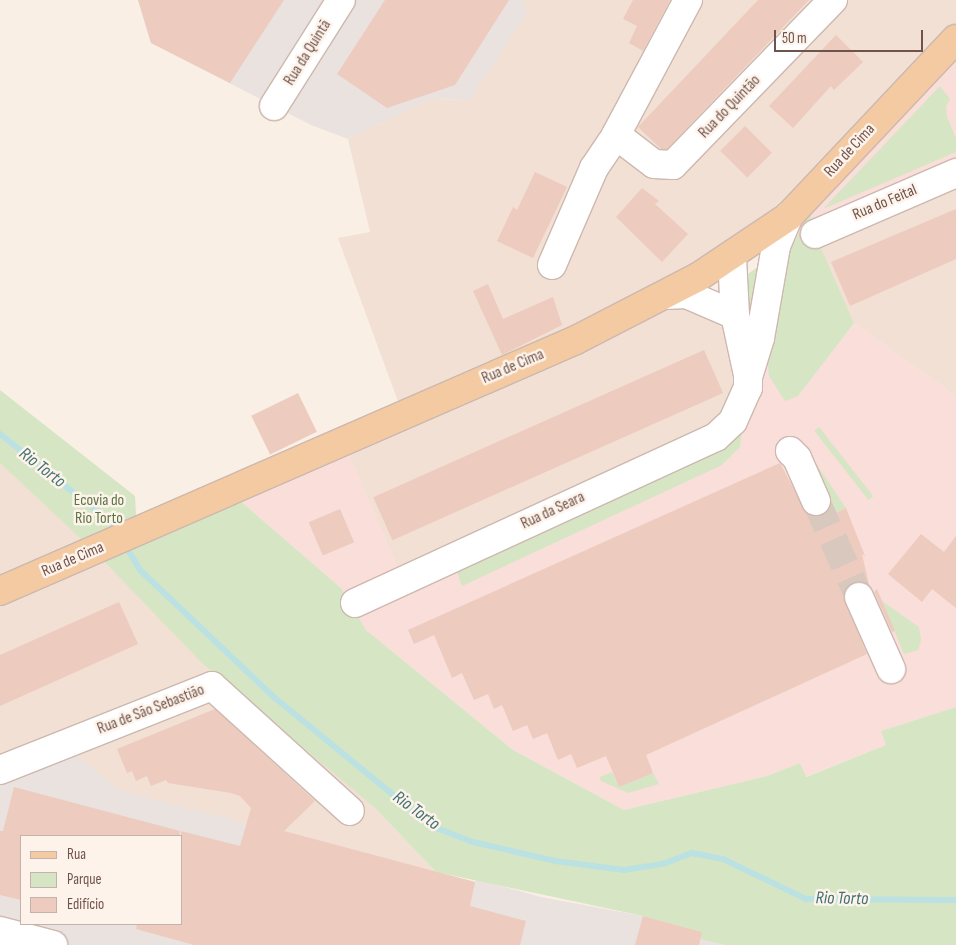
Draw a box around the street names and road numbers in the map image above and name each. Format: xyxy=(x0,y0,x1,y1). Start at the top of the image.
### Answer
street label: Rua da Quintã xyxy=(280,17,336,89)
street label: Rua do Quintão xyxy=(695,71,765,143)
street label: Rua de Cima xyxy=(821,120,879,182)
street label: Rua do Feital xyxy=(850,181,920,225)
street label: Rua de Cima xyxy=(479,345,547,389)
street label: Rua da Seara xyxy=(518,488,588,534)
street label: Rua de Cima xyxy=(39,538,107,582)
street label: Rua de São Sebastião xyxy=(95,681,207,739)

